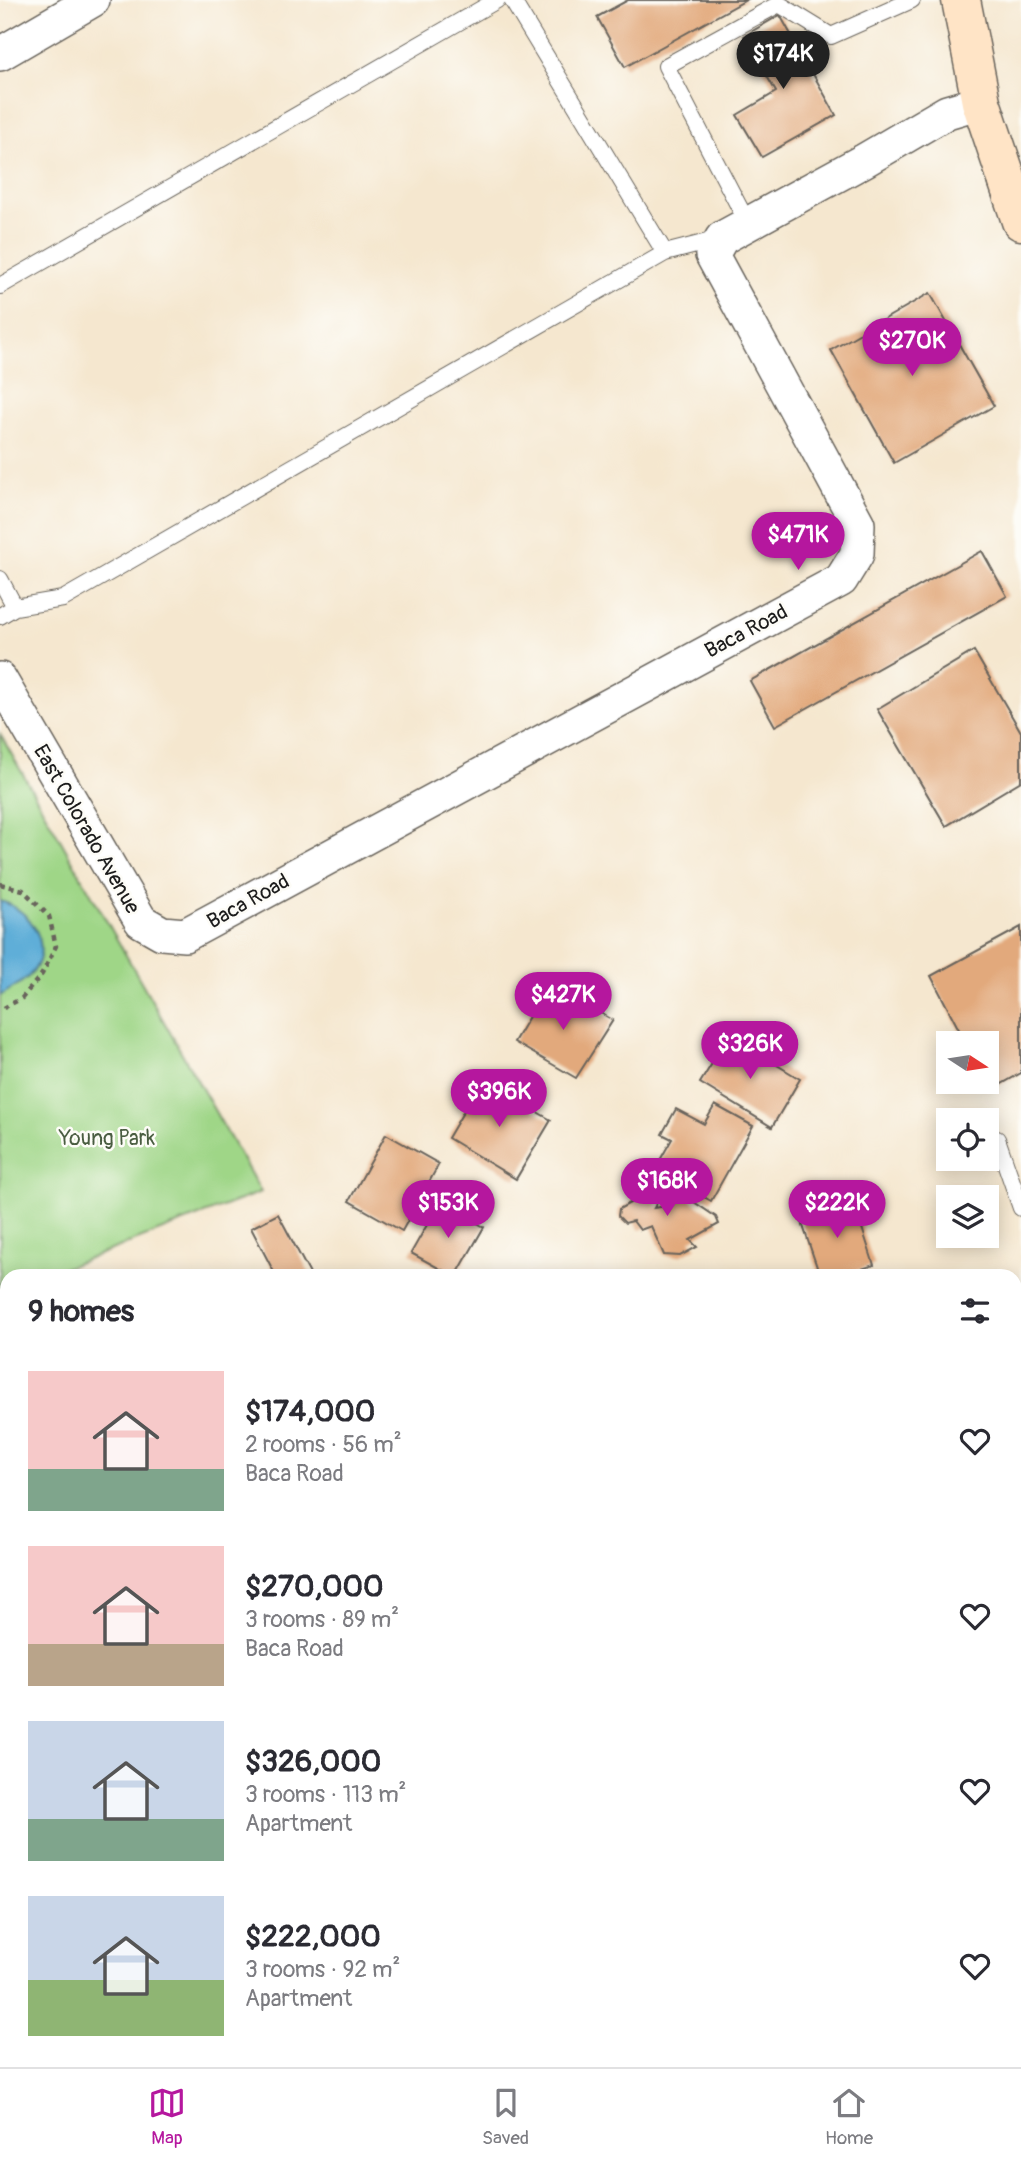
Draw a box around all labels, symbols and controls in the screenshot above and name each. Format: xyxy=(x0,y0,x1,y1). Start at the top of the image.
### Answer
pin: $174K xyxy=(734,32,832,91)
text: $174K xyxy=(753,39,813,68)
pin: $270K xyxy=(863,318,961,378)
text: $270K xyxy=(878,326,946,355)
pin: $471K xyxy=(749,512,847,572)
text: $471K xyxy=(768,520,828,549)
street label: Baca Road xyxy=(700,598,792,665)
street label: East Colorado Avenue xyxy=(27,740,146,919)
street label: Baca Road xyxy=(202,868,294,935)
pin: $427K xyxy=(514,972,612,1032)
text: $427K xyxy=(531,980,595,1009)
pin: $326K xyxy=(701,1021,799,1081)
text: $326K xyxy=(717,1029,783,1058)
north arrow xyxy=(936,1031,999,1094)
map controls xyxy=(936,1031,999,1248)
pin: $396K xyxy=(450,1070,548,1129)
text: $396K xyxy=(467,1077,531,1106)
button: locate xyxy=(936,1108,999,1171)
park label: Young Park xyxy=(58,1125,155,1152)
pin: $168K xyxy=(618,1158,716,1218)
text: $168K xyxy=(637,1166,697,1195)
pin: $153K xyxy=(399,1180,497,1240)
pin: $222K xyxy=(788,1180,886,1240)
button: layers xyxy=(936,1185,999,1248)
text: $153K xyxy=(418,1188,478,1217)
text: $222K xyxy=(805,1188,869,1217)
icon: filters xyxy=(956,1292,994,1330)
text: 9 homes xyxy=(28,1293,134,1330)
text: $174,000 xyxy=(245,1393,375,1430)
icon: home xyxy=(84,1399,168,1483)
icon: heart xyxy=(956,1422,994,1460)
text: 2 rooms · 56 m² xyxy=(245,1430,402,1459)
text: Baca Road xyxy=(245,1459,344,1488)
text: $270,000 xyxy=(245,1568,383,1605)
icon: home xyxy=(84,1574,168,1658)
icon: heart xyxy=(956,1597,994,1635)
text: 3 rooms · 89 m² xyxy=(245,1605,399,1634)
text: Baca Road xyxy=(245,1634,344,1663)
text: $326,000 xyxy=(245,1743,381,1780)
icon: home xyxy=(84,1749,168,1833)
icon: heart xyxy=(956,1772,994,1810)
text: 3 rooms · 113 m² xyxy=(245,1780,406,1809)
text: Apartment xyxy=(245,1809,352,1838)
text: $222,000 xyxy=(245,1918,381,1955)
icon: home xyxy=(84,1924,168,2008)
icon: heart xyxy=(956,1947,994,1985)
text: 3 rooms · 92 m² xyxy=(245,1955,400,1984)
text: Apartment xyxy=(245,1984,352,2013)
tab: Map xyxy=(148,2084,186,2150)
tab: Saved xyxy=(482,2084,529,2150)
tab: Home xyxy=(825,2084,873,2150)

